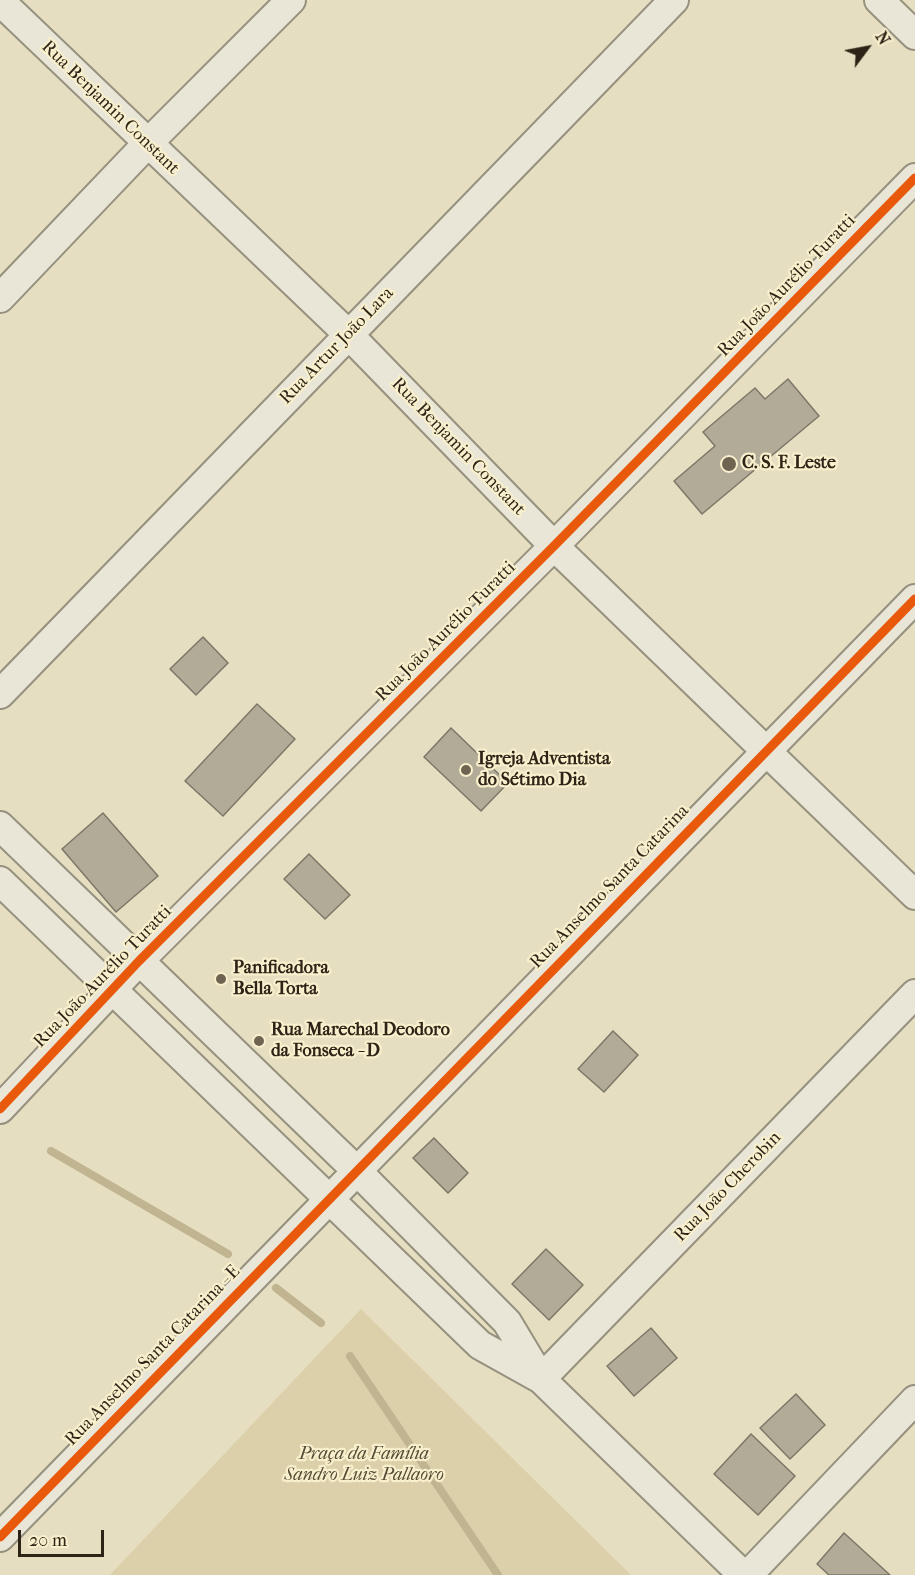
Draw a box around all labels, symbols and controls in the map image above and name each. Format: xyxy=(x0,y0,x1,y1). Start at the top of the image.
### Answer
north arrow xyxy=(837,18,897,78)
text: N xyxy=(871,28,894,48)
street label: Rua Benjamin Constant xyxy=(37,37,183,179)
street label: Rua João Aurélio Turatti xyxy=(714,210,860,362)
street label: Rua Artur João Lara xyxy=(275,283,399,409)
street label: Rua Benjamin Constant xyxy=(387,374,529,520)
place label: C. S. F. Leste xyxy=(742,453,836,475)
marker: C. S. F. Leste xyxy=(720,455,738,473)
street label: Rua João Aurélio Turatti xyxy=(371,557,521,707)
place label: Igreja Adventista do Sétimo Dia xyxy=(478,749,610,792)
marker: Igreja Adventista do Sétimo Dia xyxy=(459,763,473,777)
street label: Rua Anselmo Santa Catarina xyxy=(526,801,694,973)
street label: Rua João Aurélio Turatti xyxy=(30,901,176,1053)
place label: Panificadora Bella Torta xyxy=(233,958,329,1000)
marker: Panificadora Bella Torta xyxy=(214,972,228,986)
place label: Rua Marechal Deodoro da Fonseca - D xyxy=(271,1020,450,1062)
marker: Rua Marechal Deodoro da Fonseca - D xyxy=(252,1034,266,1048)
street label: Rua João Cherobin xyxy=(670,1127,786,1247)
street label: Rua Anselmo Santa Catarina - E xyxy=(61,1261,245,1451)
park label: Praça da Família Sandro Luiz Pallaoro xyxy=(284,1444,444,1486)
scale bar xyxy=(21,1518,106,1556)
text: 20 m xyxy=(29,1530,67,1551)

